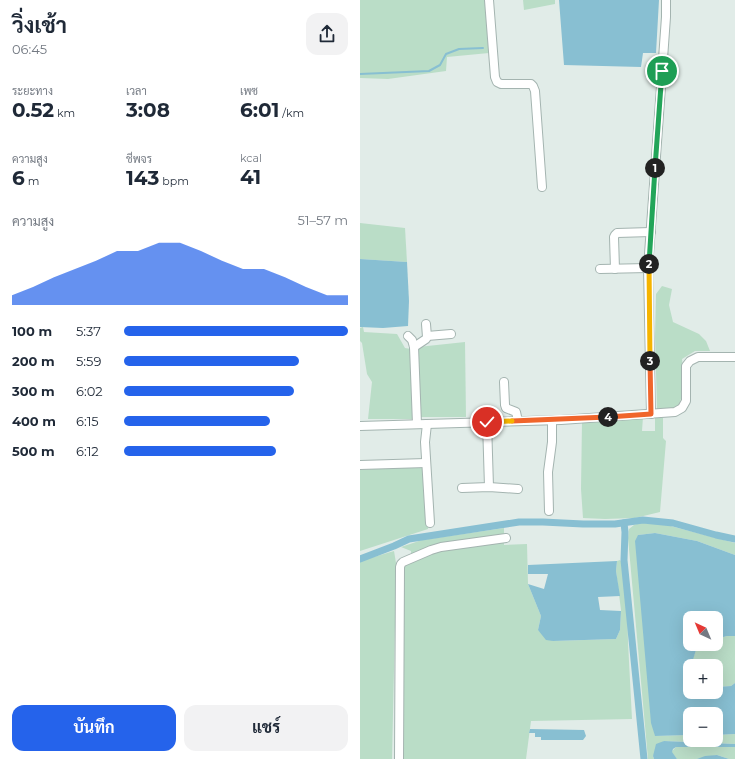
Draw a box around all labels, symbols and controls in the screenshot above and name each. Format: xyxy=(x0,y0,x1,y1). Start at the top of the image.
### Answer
text: วิ่งเช้า xyxy=(12,12,67,39)
button: share xyxy=(306,13,348,55)
text: 06:45 xyxy=(12,41,47,57)
pin xyxy=(645,54,679,88)
icon: arrive xyxy=(651,60,673,82)
text: ระยะทาง xyxy=(12,84,53,98)
text: เวลา xyxy=(126,84,147,98)
text: เพซ xyxy=(240,84,258,98)
text: 0.52 xyxy=(12,98,54,122)
text: 3:08 xyxy=(126,98,170,122)
text: 6:01 xyxy=(240,98,279,122)
text: km xyxy=(54,106,75,120)
text: /km xyxy=(279,106,304,120)
text: kcal xyxy=(240,151,262,165)
text: ความสูง xyxy=(12,152,48,166)
text: ชีพจร xyxy=(126,152,152,166)
pin: 1 xyxy=(645,158,665,178)
text: 1 xyxy=(653,161,657,175)
text: 41 xyxy=(240,165,261,189)
text: 6 xyxy=(12,166,25,190)
text: 143 xyxy=(126,166,159,190)
text: m xyxy=(25,174,39,188)
text: bpm xyxy=(159,174,189,188)
text: 51–57 m xyxy=(297,212,348,228)
text: ความสูง xyxy=(12,213,54,229)
pin: 2 xyxy=(639,254,659,274)
text: 2 xyxy=(646,257,652,271)
text: 100 m xyxy=(12,323,52,339)
text: 5:37 xyxy=(76,323,101,339)
pin: 3 xyxy=(640,351,660,371)
text: 200 m xyxy=(12,353,55,369)
text: 5:59 xyxy=(76,353,101,369)
text: 3 xyxy=(647,354,653,368)
text: 300 m xyxy=(12,383,55,399)
text: 6:02 xyxy=(76,383,103,399)
pin xyxy=(470,405,504,439)
pin: 4 xyxy=(598,407,618,427)
text: 4 xyxy=(604,410,612,424)
icon: check xyxy=(476,411,498,433)
text: 400 m xyxy=(12,413,56,429)
text: 6:15 xyxy=(76,413,99,429)
text: 500 m xyxy=(12,443,55,459)
text: 6:12 xyxy=(76,443,99,459)
north arrow xyxy=(683,611,723,651)
map controls xyxy=(683,611,723,747)
button: + xyxy=(683,659,723,699)
button: บันทึก xyxy=(12,705,176,751)
button: แชร์ xyxy=(184,705,348,751)
button: − xyxy=(683,707,723,747)

